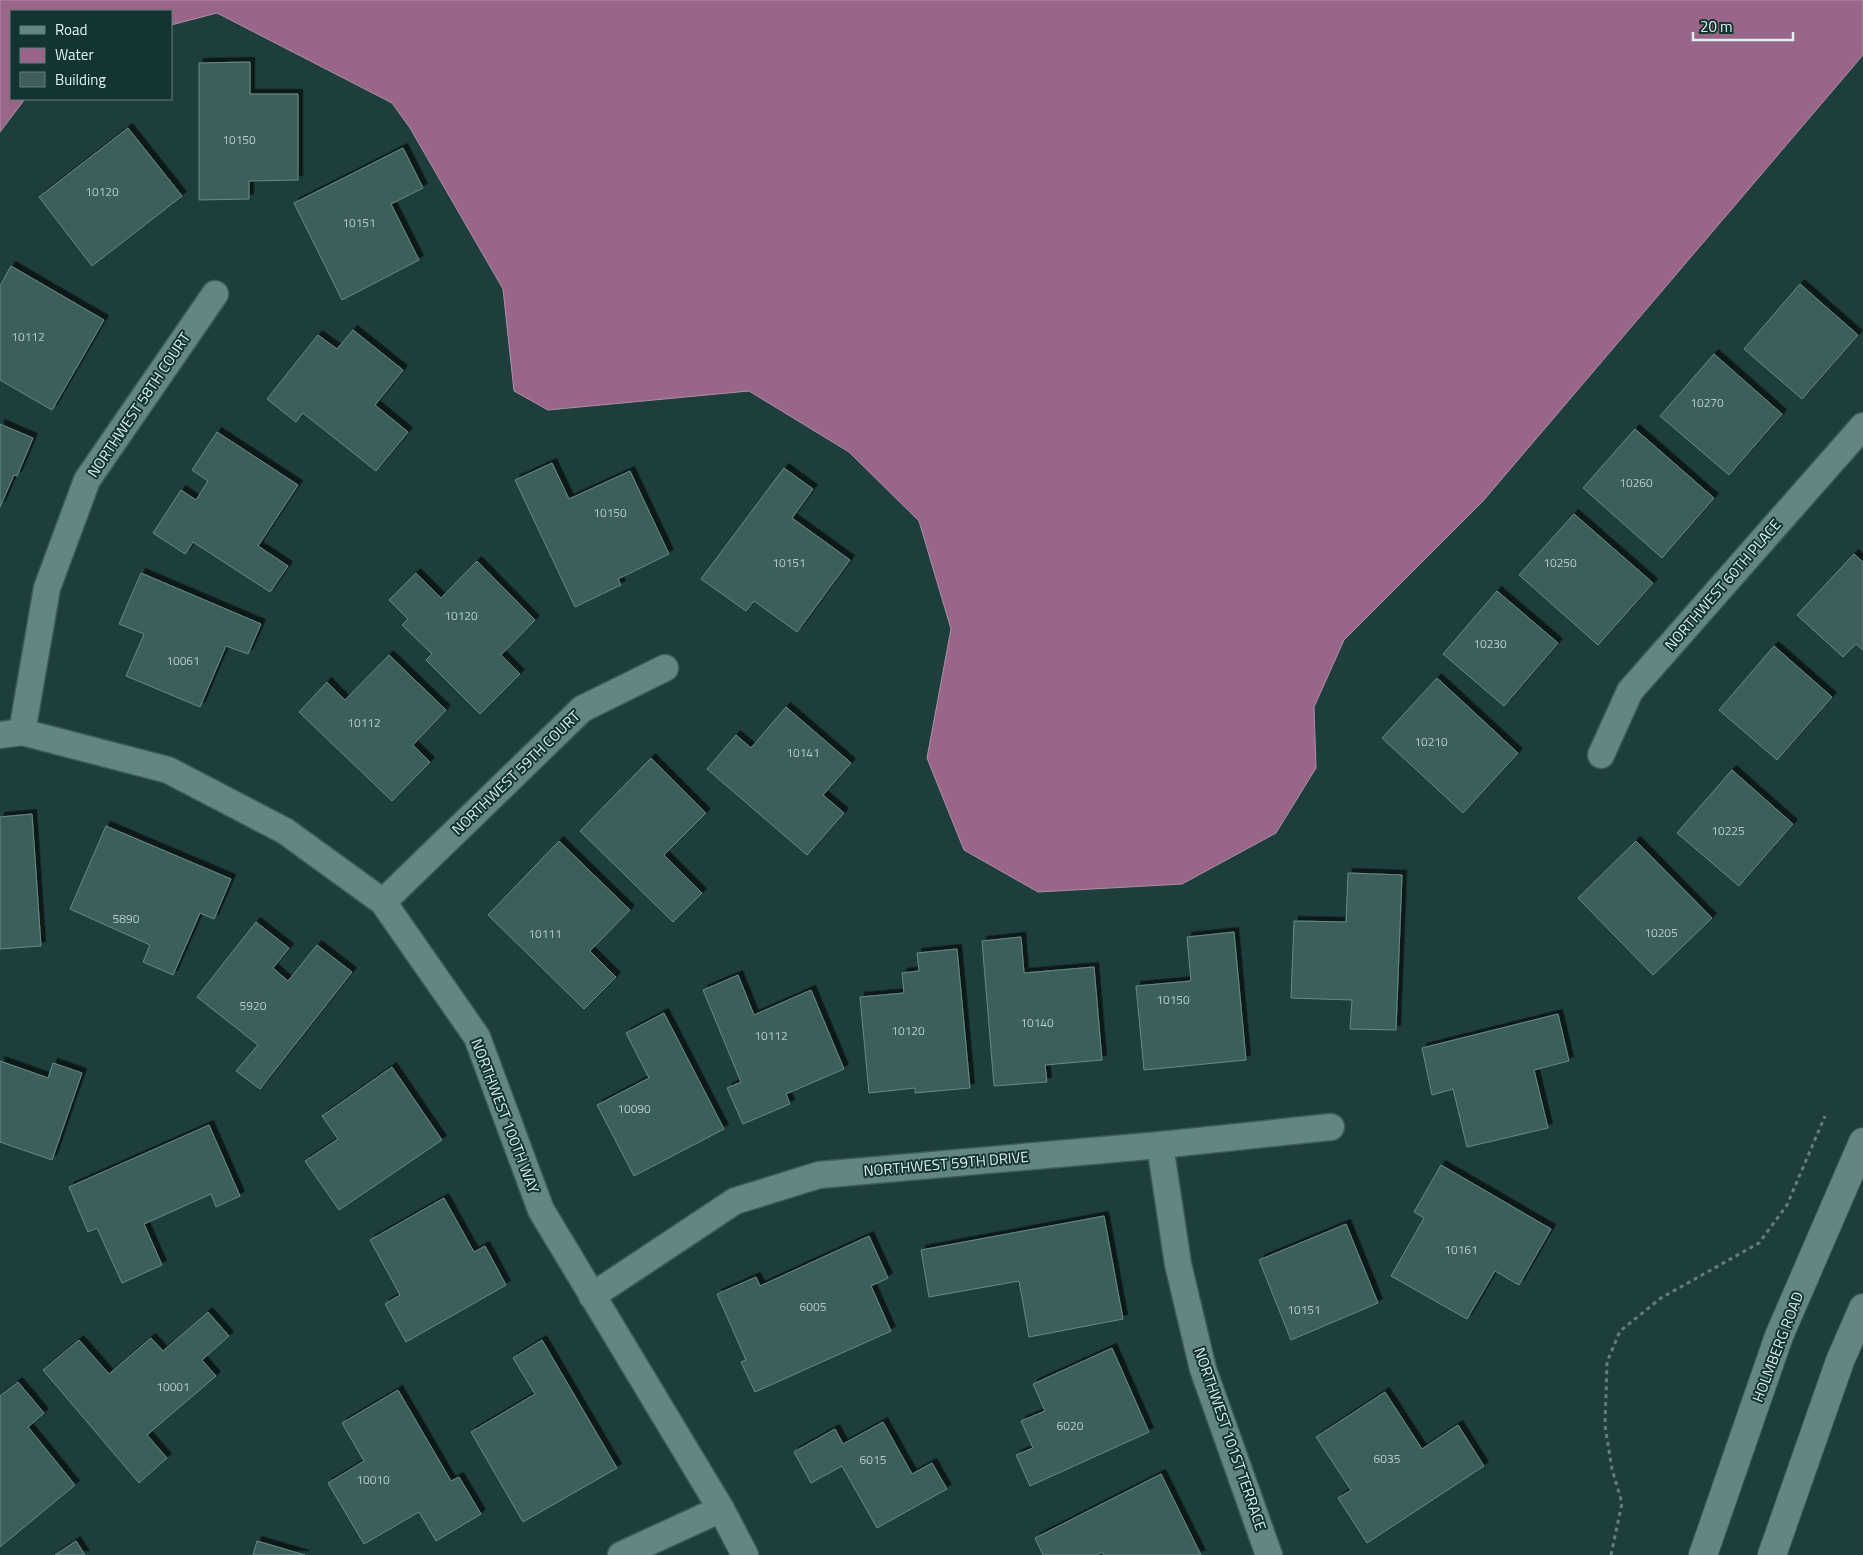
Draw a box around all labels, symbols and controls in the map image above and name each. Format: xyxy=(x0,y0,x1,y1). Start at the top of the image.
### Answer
legend xyxy=(10,10,172,100)
scale bar xyxy=(1693,10,1793,42)
text: 20 m xyxy=(1700,15,1733,38)
text: Road xyxy=(55,18,87,41)
text: Water xyxy=(55,43,94,66)
text: Building xyxy=(55,68,106,91)
house number: 10150 xyxy=(222,130,256,149)
house number: 10120 xyxy=(85,182,119,201)
house number: 10151 xyxy=(342,213,376,232)
house number: 10112 xyxy=(11,327,45,346)
street label: NORTHWEST 58TH COURT xyxy=(81,327,196,482)
house number: 10270 xyxy=(1690,393,1724,412)
house number: 10260 xyxy=(1619,473,1653,492)
house number: 10150 xyxy=(593,503,627,522)
street label: NORTHWEST 60TH PLACE xyxy=(1659,514,1786,655)
house number: 10151 xyxy=(772,553,806,572)
house number: 10250 xyxy=(1543,553,1577,572)
house number: 10120 xyxy=(444,606,478,625)
house number: 10230 xyxy=(1473,634,1507,653)
house number: 10061 xyxy=(166,651,200,670)
street label: NORTHWEST 59TH COURT xyxy=(446,705,585,840)
house number: 10112 xyxy=(347,713,381,732)
house number: 10210 xyxy=(1414,732,1448,751)
house number: 10141 xyxy=(786,743,820,762)
house number: 10225 xyxy=(1711,821,1745,840)
house number: 5890 xyxy=(113,909,140,928)
house number: 10205 xyxy=(1644,923,1678,942)
house number: 10111 xyxy=(528,924,562,943)
house number: 10150 xyxy=(1156,990,1190,1009)
house number: 5920 xyxy=(240,996,267,1015)
house number: 10140 xyxy=(1020,1013,1054,1032)
house number: 10120 xyxy=(891,1021,925,1040)
house number: 10112 xyxy=(754,1026,788,1045)
street label: NORTHWEST 100TH WAY xyxy=(465,1035,546,1196)
house number: 10090 xyxy=(617,1099,651,1118)
street label: NORTHWEST 59TH DRIVE xyxy=(862,1145,1030,1182)
house number: 10161 xyxy=(1444,1240,1478,1259)
street label: HOLMBERG ROAD xyxy=(1746,1288,1809,1405)
house number: 6005 xyxy=(800,1297,827,1316)
house number: 10151 xyxy=(1287,1300,1321,1319)
street label: NORTHWEST 101ST TERRACE xyxy=(1188,1344,1273,1533)
house number: 10001 xyxy=(156,1377,190,1396)
house number: 6020 xyxy=(1057,1416,1084,1435)
house number: 6035 xyxy=(1374,1449,1401,1468)
house number: 6015 xyxy=(860,1450,887,1469)
house number: 10010 xyxy=(356,1470,390,1489)

